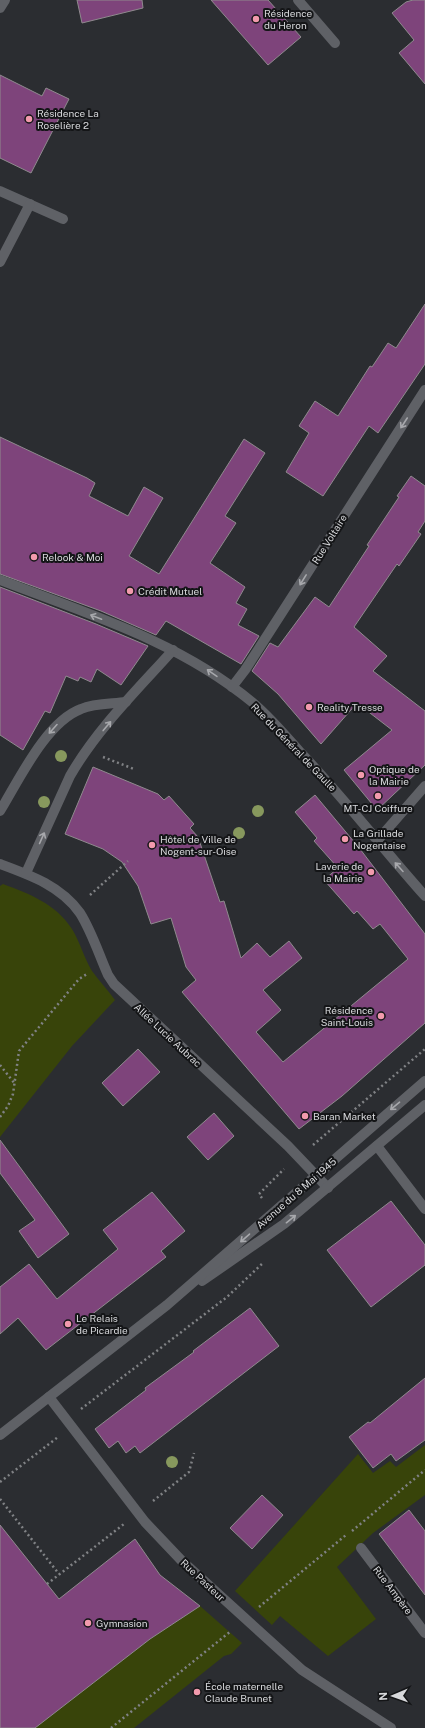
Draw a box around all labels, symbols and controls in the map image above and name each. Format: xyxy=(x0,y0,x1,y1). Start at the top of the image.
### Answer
place label: Résidence du Heron xyxy=(264,7,313,31)
marker: Résidence du Heron xyxy=(251,14,261,24)
place label: Résidence La Roselière 2 xyxy=(37,107,99,131)
marker: Résidence La Roselière 2 xyxy=(24,114,34,124)
one-way arrow xyxy=(399,417,407,429)
street label: Rue Voltaire xyxy=(309,512,349,566)
place label: Relook & Moi xyxy=(42,551,103,563)
marker: Relook & Moi xyxy=(29,552,39,562)
one-way arrow xyxy=(299,574,307,586)
place label: Crédit Mutuel xyxy=(138,585,202,597)
marker: Crédit Mutuel xyxy=(125,586,135,596)
one-way arrow xyxy=(90,612,102,620)
one-way arrow xyxy=(207,669,218,677)
street label: Rue du Général de Gaulle xyxy=(249,701,339,794)
place label: Reality Tresse xyxy=(317,701,383,713)
marker: Reality Tresse xyxy=(304,702,314,712)
one-way arrow xyxy=(102,720,111,731)
one-way arrow xyxy=(49,724,58,735)
place label: Optique de la Mairie xyxy=(369,763,420,787)
marker: Optique de la Mairie xyxy=(356,770,366,780)
marker: MT-CJ Coiffure xyxy=(373,791,383,801)
place label: MT-CJ Coiffure xyxy=(343,802,413,814)
place label: La Grillade Nogentaise xyxy=(353,827,406,851)
one-way arrow xyxy=(39,832,47,844)
place label: Hôtel de Ville de Nogent-sur-Oise xyxy=(160,833,237,857)
marker: La Grillade Nogentaise xyxy=(340,834,350,844)
marker: Hôtel de Ville de Nogent-sur-Oise xyxy=(147,840,157,850)
place label: Laverie de la Mairie xyxy=(316,860,363,884)
one-way arrow xyxy=(394,862,404,872)
marker: Laverie de la Mairie xyxy=(366,867,376,877)
street label: Allée Lucie Aubrac xyxy=(132,1001,204,1069)
place label: Résidence Saint-Louis xyxy=(321,1004,373,1028)
marker: Résidence Saint-Louis xyxy=(376,1011,386,1021)
one-way arrow xyxy=(390,1101,400,1110)
place label: Baran Market xyxy=(313,1110,376,1122)
marker: Baran Market xyxy=(300,1111,310,1121)
street label: Avenue du 8 Mai 1945 xyxy=(254,1155,338,1231)
one-way arrow xyxy=(285,1214,296,1223)
one-way arrow xyxy=(239,1233,250,1242)
place label: Le Relais de Picardie xyxy=(76,1312,128,1336)
marker: Le Relais de Picardie xyxy=(63,1319,73,1329)
street label: Rue Pasteur xyxy=(178,1556,228,1604)
street label: Rue Ampère xyxy=(371,1563,415,1617)
place label: Gymnasion xyxy=(96,1617,148,1629)
marker: Gymnasion xyxy=(83,1618,93,1628)
north arrow xyxy=(373,1676,413,1716)
place label: École maternelle Claude Brunet xyxy=(205,1680,283,1704)
marker: École maternelle Claude Brunet xyxy=(192,1687,202,1697)
text: N xyxy=(377,1692,389,1701)

